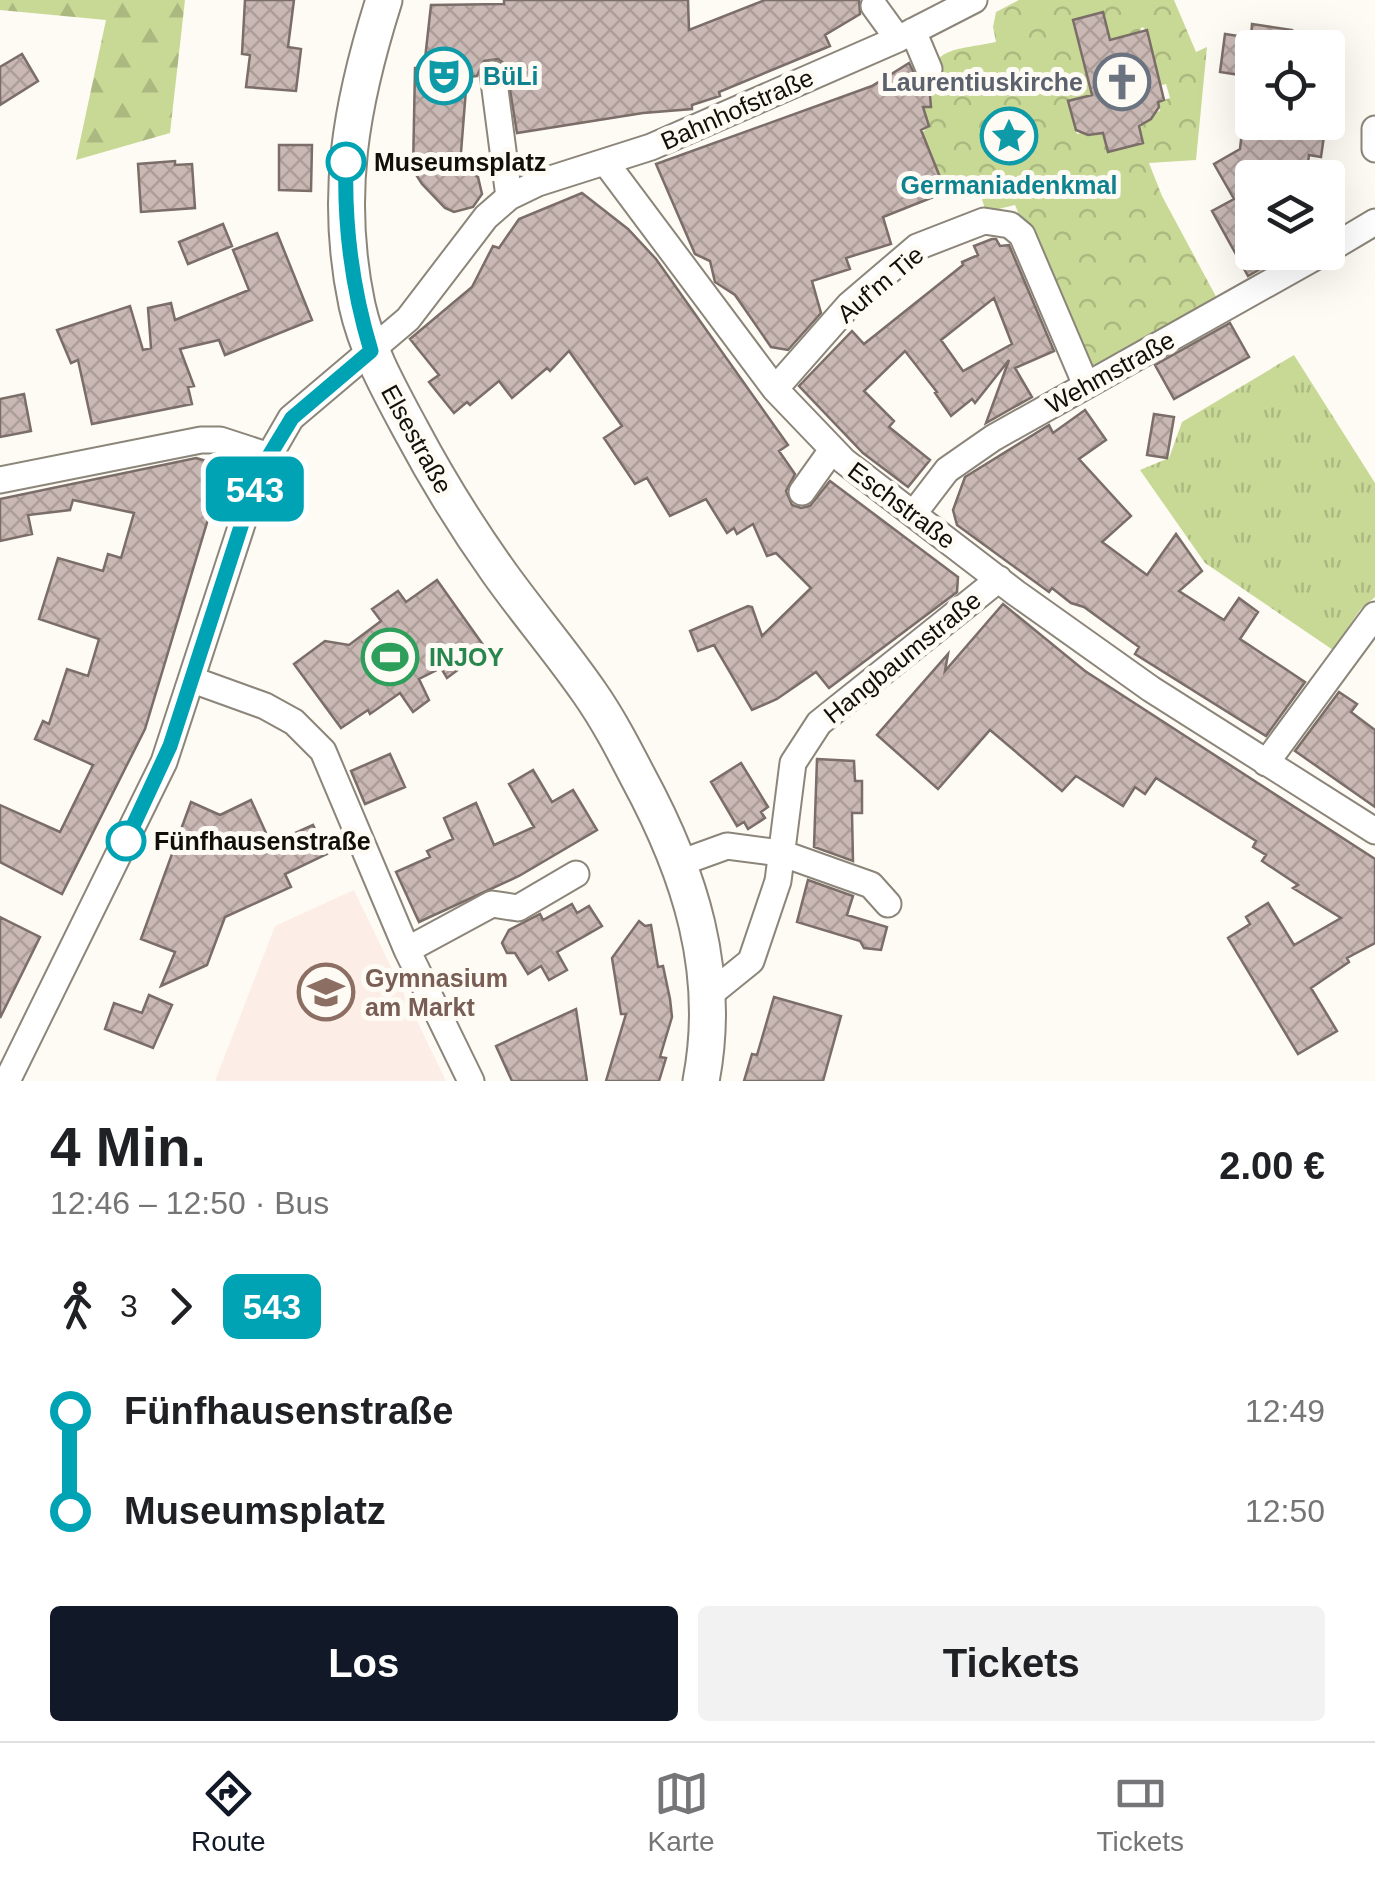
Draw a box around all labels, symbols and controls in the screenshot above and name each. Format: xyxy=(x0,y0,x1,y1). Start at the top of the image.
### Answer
map controls xyxy=(1235,30,1345,270)
button: locate xyxy=(1235,30,1345,140)
theatre icon: BüLi xyxy=(414,46,474,106)
church icon: Laurentiuskirche xyxy=(1092,52,1152,112)
place label: BüLi xyxy=(483,62,539,90)
street label: Bahnhofstraße xyxy=(656,63,818,155)
place label: Laurentiuskirche xyxy=(882,68,1083,96)
place icon: Germaniadenkmal xyxy=(979,106,1039,166)
marker: Museumsplatz xyxy=(327,143,365,181)
place label: Museumsplatz xyxy=(374,148,546,176)
button: layers xyxy=(1235,160,1345,270)
place label: Germaniadenkmal xyxy=(901,171,1117,199)
street label: Auf'm Tie xyxy=(831,240,929,328)
street label: Wehmstraße xyxy=(1041,325,1179,419)
street label: Elsestraße xyxy=(376,380,458,498)
line badge: 543 xyxy=(198,456,312,522)
street label: Eschstraße xyxy=(843,456,961,554)
text: 543 xyxy=(226,470,284,509)
street label: Hangbaumstraße xyxy=(818,585,986,729)
sports icon: INJOY xyxy=(360,627,420,687)
place label: INJOY xyxy=(429,643,504,671)
marker: Fünfhausenstraße xyxy=(107,822,145,860)
place label: Fünfhausenstraße xyxy=(154,827,371,855)
school or university icon: Gymnasium am Markt xyxy=(296,962,356,1022)
place label: Gymnasium am Markt xyxy=(365,964,508,1021)
text: 4 Min. xyxy=(50,1116,206,1178)
text: 2.00 € xyxy=(1219,1145,1325,1187)
text: 12:46 – 12:50 · Bus xyxy=(50,1185,329,1221)
icon: walk xyxy=(50,1279,105,1334)
icon: forward xyxy=(153,1279,208,1334)
text: 543 xyxy=(243,1287,301,1326)
text: 3 xyxy=(120,1288,138,1324)
text: Fünfhausenstraße xyxy=(124,1390,453,1432)
text: 12:49 xyxy=(1245,1393,1325,1429)
text: Museumsplatz xyxy=(124,1490,386,1532)
text: 12:50 xyxy=(1245,1493,1325,1529)
button: Los xyxy=(50,1606,678,1721)
button: Tickets xyxy=(698,1606,1325,1721)
tab: Route xyxy=(191,1766,266,1858)
tab: Karte xyxy=(648,1766,714,1858)
tab: Tickets xyxy=(1096,1766,1184,1858)

